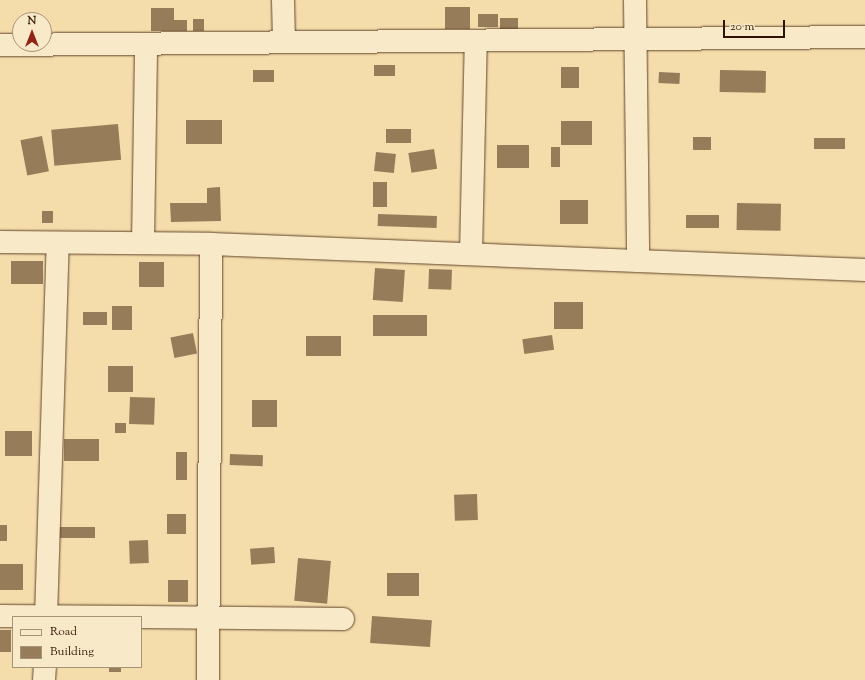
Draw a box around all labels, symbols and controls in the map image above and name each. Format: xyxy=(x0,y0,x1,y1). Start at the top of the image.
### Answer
north arrow xyxy=(12,12,52,52)
scale bar xyxy=(725,12,787,38)
text: N xyxy=(28,13,36,29)
text: 20 m xyxy=(730,18,754,36)
legend xyxy=(12,616,142,668)
text: Road xyxy=(50,623,77,641)
text: Building xyxy=(50,643,94,661)

